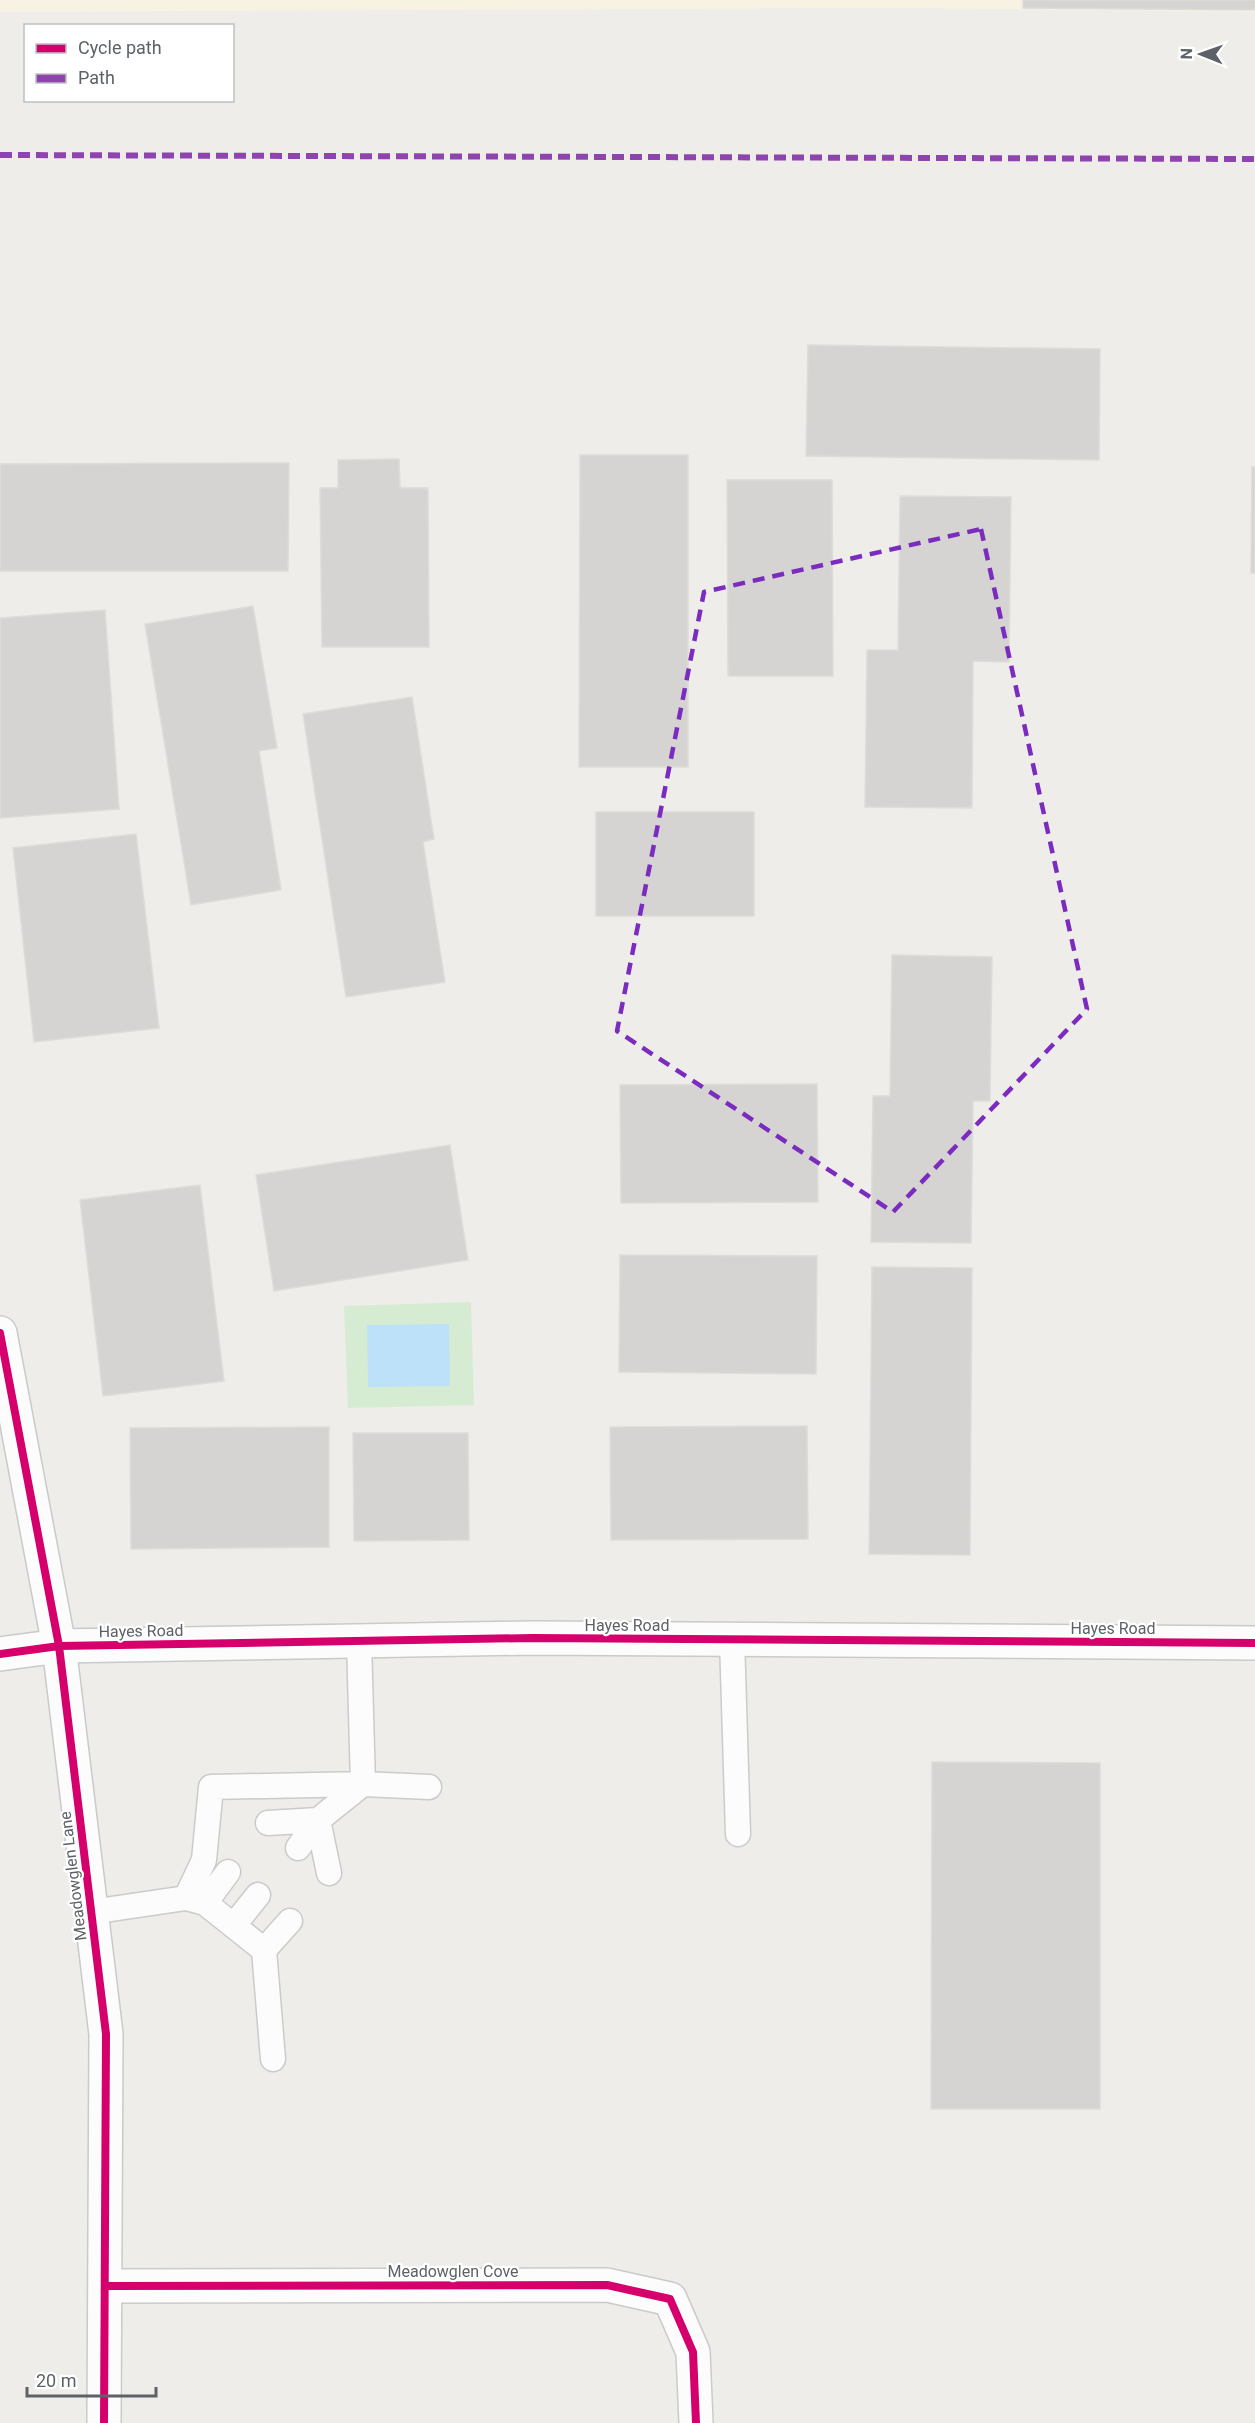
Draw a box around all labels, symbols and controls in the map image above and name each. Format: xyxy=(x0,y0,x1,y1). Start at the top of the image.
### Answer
legend xyxy=(24,24,234,102)
north arrow xyxy=(1171,24,1231,84)
text: Cycle path xyxy=(78,37,162,58)
text: N xyxy=(1177,48,1196,60)
text: Path xyxy=(78,67,115,88)
street label: Hayes Road xyxy=(585,1616,669,1635)
street label: Hayes Road xyxy=(1071,1619,1155,1638)
street label: Hayes Road xyxy=(98,1621,184,1641)
street label: Meadowglen Lane xyxy=(56,1810,90,1942)
street label: Meadowglen Cove xyxy=(387,2262,519,2281)
scale bar xyxy=(27,2360,156,2398)
text: 20 m xyxy=(36,2370,76,2391)

